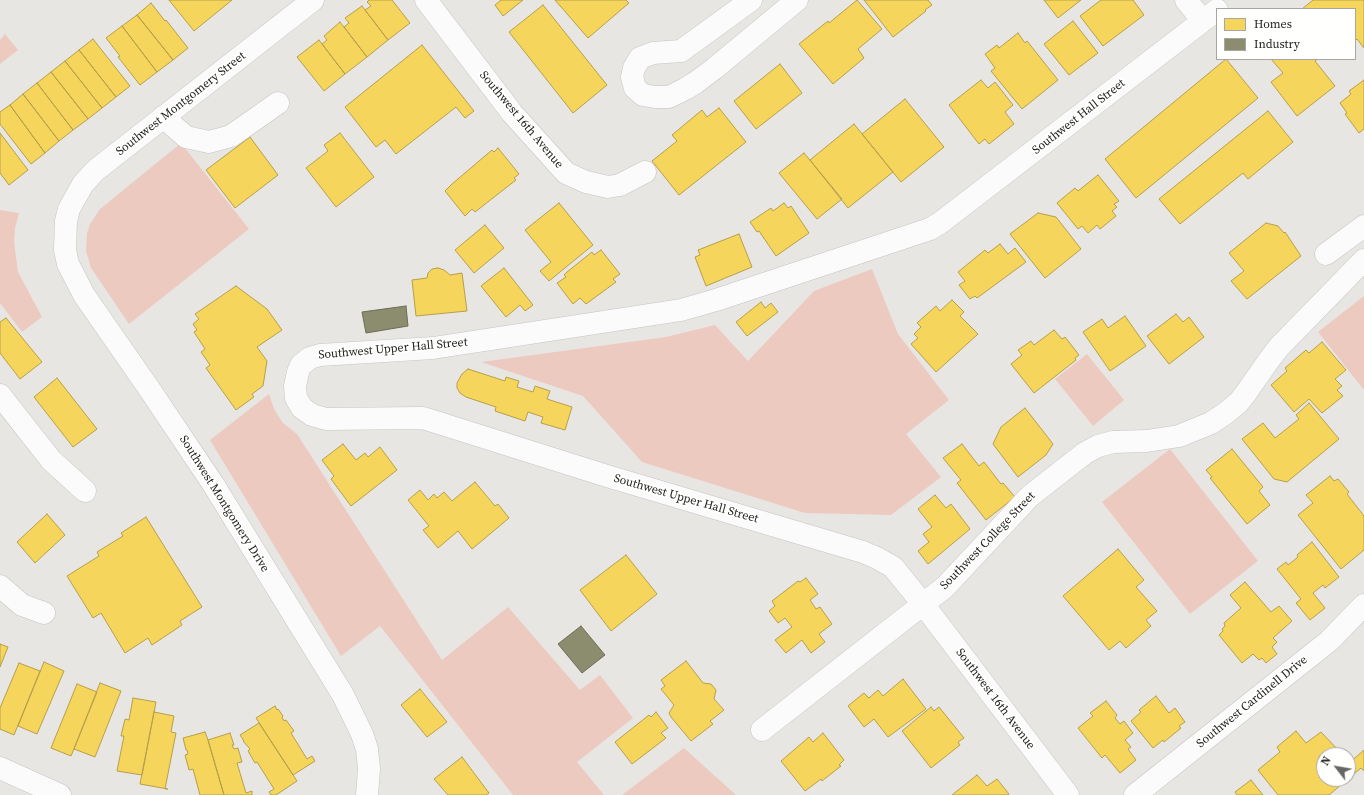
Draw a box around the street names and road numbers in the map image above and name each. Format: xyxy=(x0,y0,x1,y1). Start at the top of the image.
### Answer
street label: Southwest Montgomery Street xyxy=(113,49,249,159)
street label: Southwest 16th Avenue xyxy=(476,68,566,172)
street label: Southwest Hall Street xyxy=(1030,76,1128,158)
street label: Southwest Upper Hall Street xyxy=(318,335,468,363)
street label: Southwest Montgomery Drive xyxy=(176,433,272,575)
street label: Southwest Upper Hall Street xyxy=(612,471,760,527)
street label: Southwest College Street xyxy=(937,489,1039,593)
street label: Southwest 16th Avenue xyxy=(952,646,1038,752)
street label: Southwest Cardinell Drive xyxy=(1194,653,1310,751)

